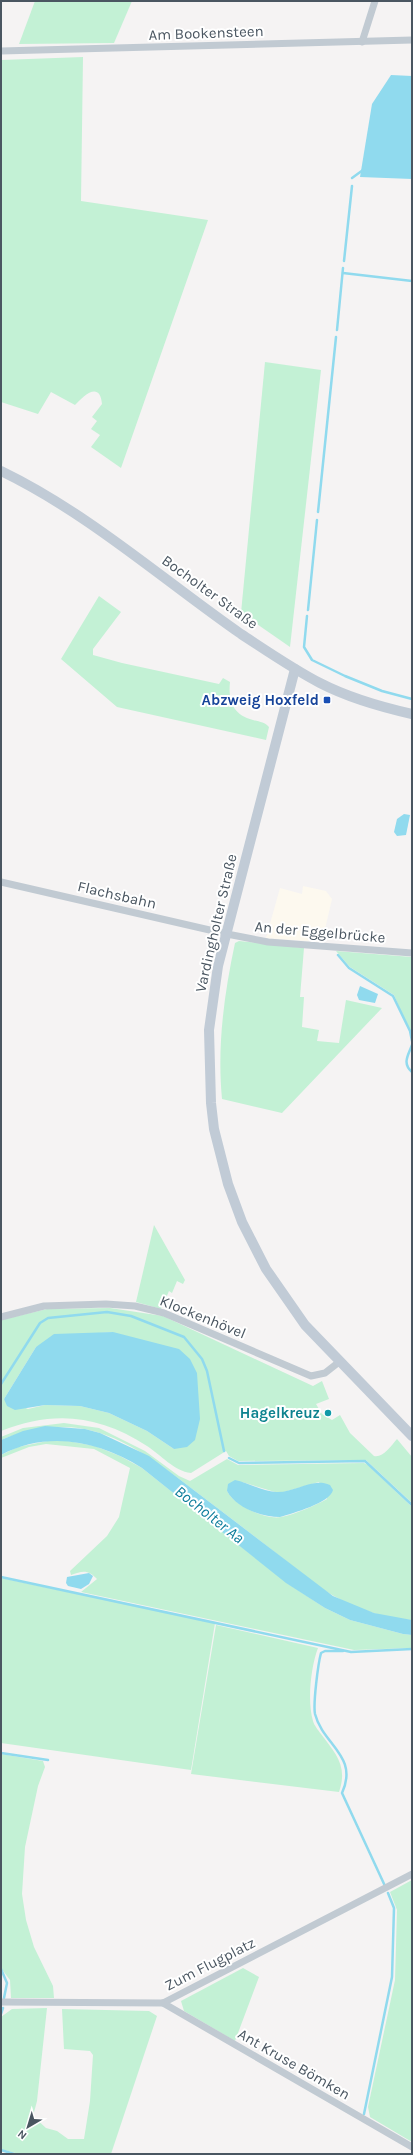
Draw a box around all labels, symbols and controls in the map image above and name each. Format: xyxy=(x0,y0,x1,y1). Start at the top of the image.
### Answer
street label: Am Bookensteen xyxy=(148,22,264,44)
street label: Bocholter Straße xyxy=(158,551,262,633)
place label: Abzweig Hoxfeld xyxy=(202,691,319,709)
marker: Abzweig Hoxfeld xyxy=(322,695,332,705)
street label: Vardingholter Straße xyxy=(191,852,241,994)
street label: Flachsbahn xyxy=(76,877,158,913)
street label: An der Eggelbrücke xyxy=(254,917,386,947)
street label: Klockenhövel xyxy=(157,1292,249,1342)
place label: Hagelkreuz xyxy=(240,1404,320,1422)
marker: Hagelkreuz xyxy=(323,1408,333,1418)
water label: Bocholter Aa xyxy=(171,1481,248,1547)
street label: Zum Flugplatz xyxy=(162,1933,258,1995)
street label: Ant Kruse Bömken xyxy=(235,2025,353,2103)
north arrow xyxy=(8,2107,48,2147)
text: N xyxy=(15,2127,29,2142)

